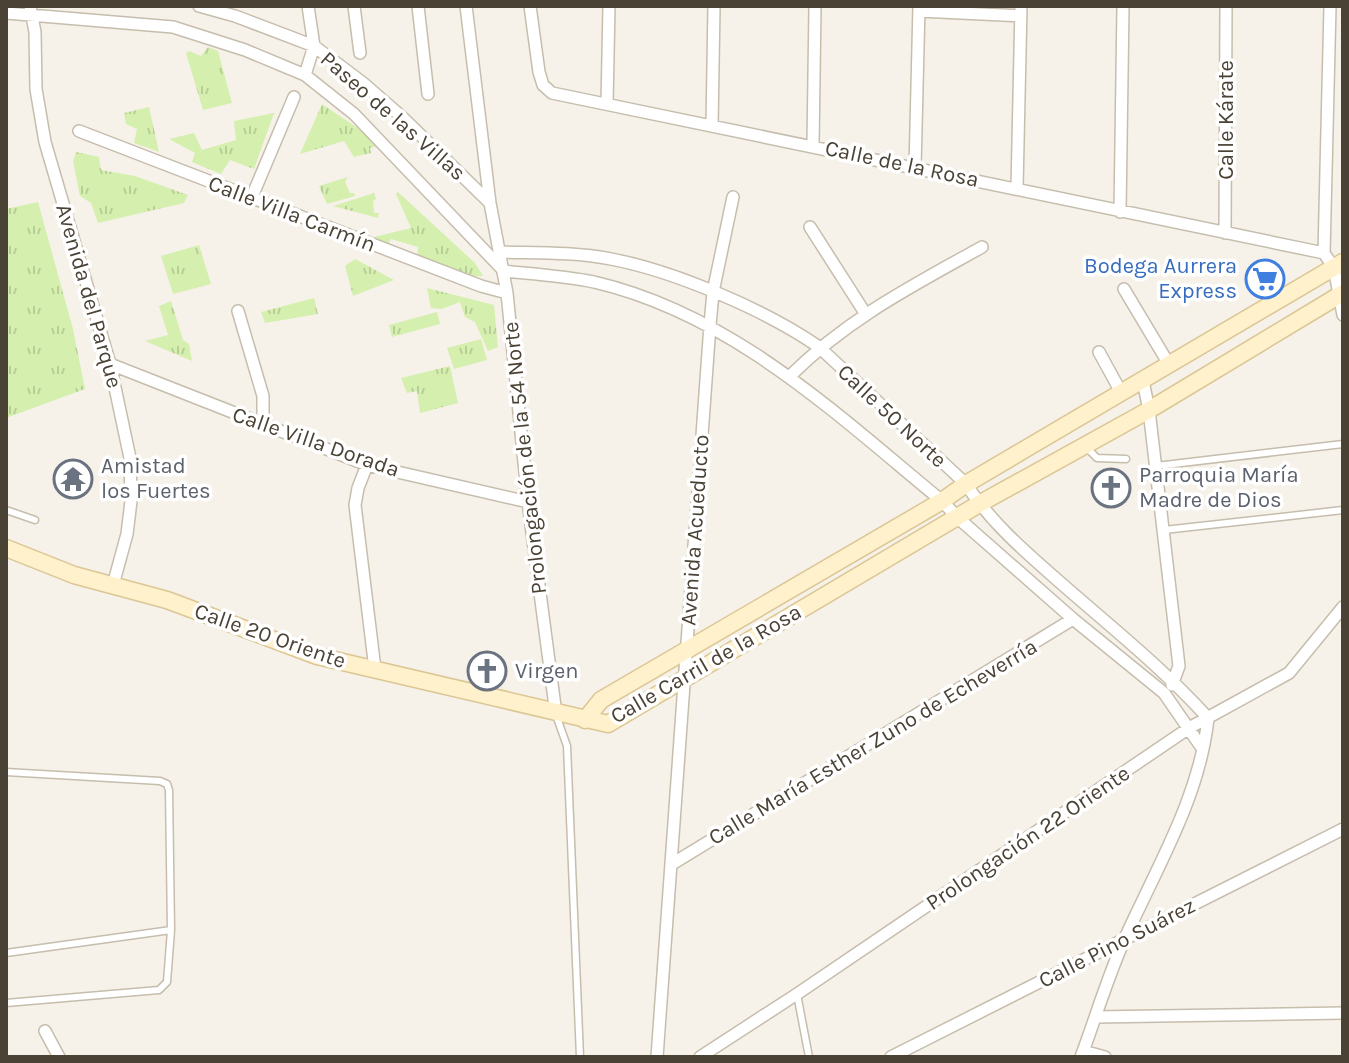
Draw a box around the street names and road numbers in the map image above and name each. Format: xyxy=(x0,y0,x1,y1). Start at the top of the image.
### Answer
street label: Paseo de las Villas xyxy=(315,46,471,186)
street label: Calle Kárate xyxy=(1213,60,1239,180)
street label: Calle de la Rosa xyxy=(823,135,981,193)
street label: Calle Villa Carmín xyxy=(205,170,379,258)
street label: Avenida del Parque xyxy=(50,201,128,391)
street label: Prolongación de la 54 Norte xyxy=(498,320,552,596)
street label: Calle 50 Norte xyxy=(832,359,952,473)
street label: Calle Villa Dorada xyxy=(229,401,403,483)
street label: Avenida Acueducto xyxy=(675,434,715,626)
street label: Calle 20 Oriente xyxy=(191,598,349,674)
street label: Calle Carril de la Rosa xyxy=(606,599,806,729)
street label: Calle María Esther Zuno de Echeverría xyxy=(704,633,1042,851)
street label: Prolongación 22 Oriente xyxy=(921,760,1135,916)
street label: Calle Pino Suárez xyxy=(1034,892,1200,994)

